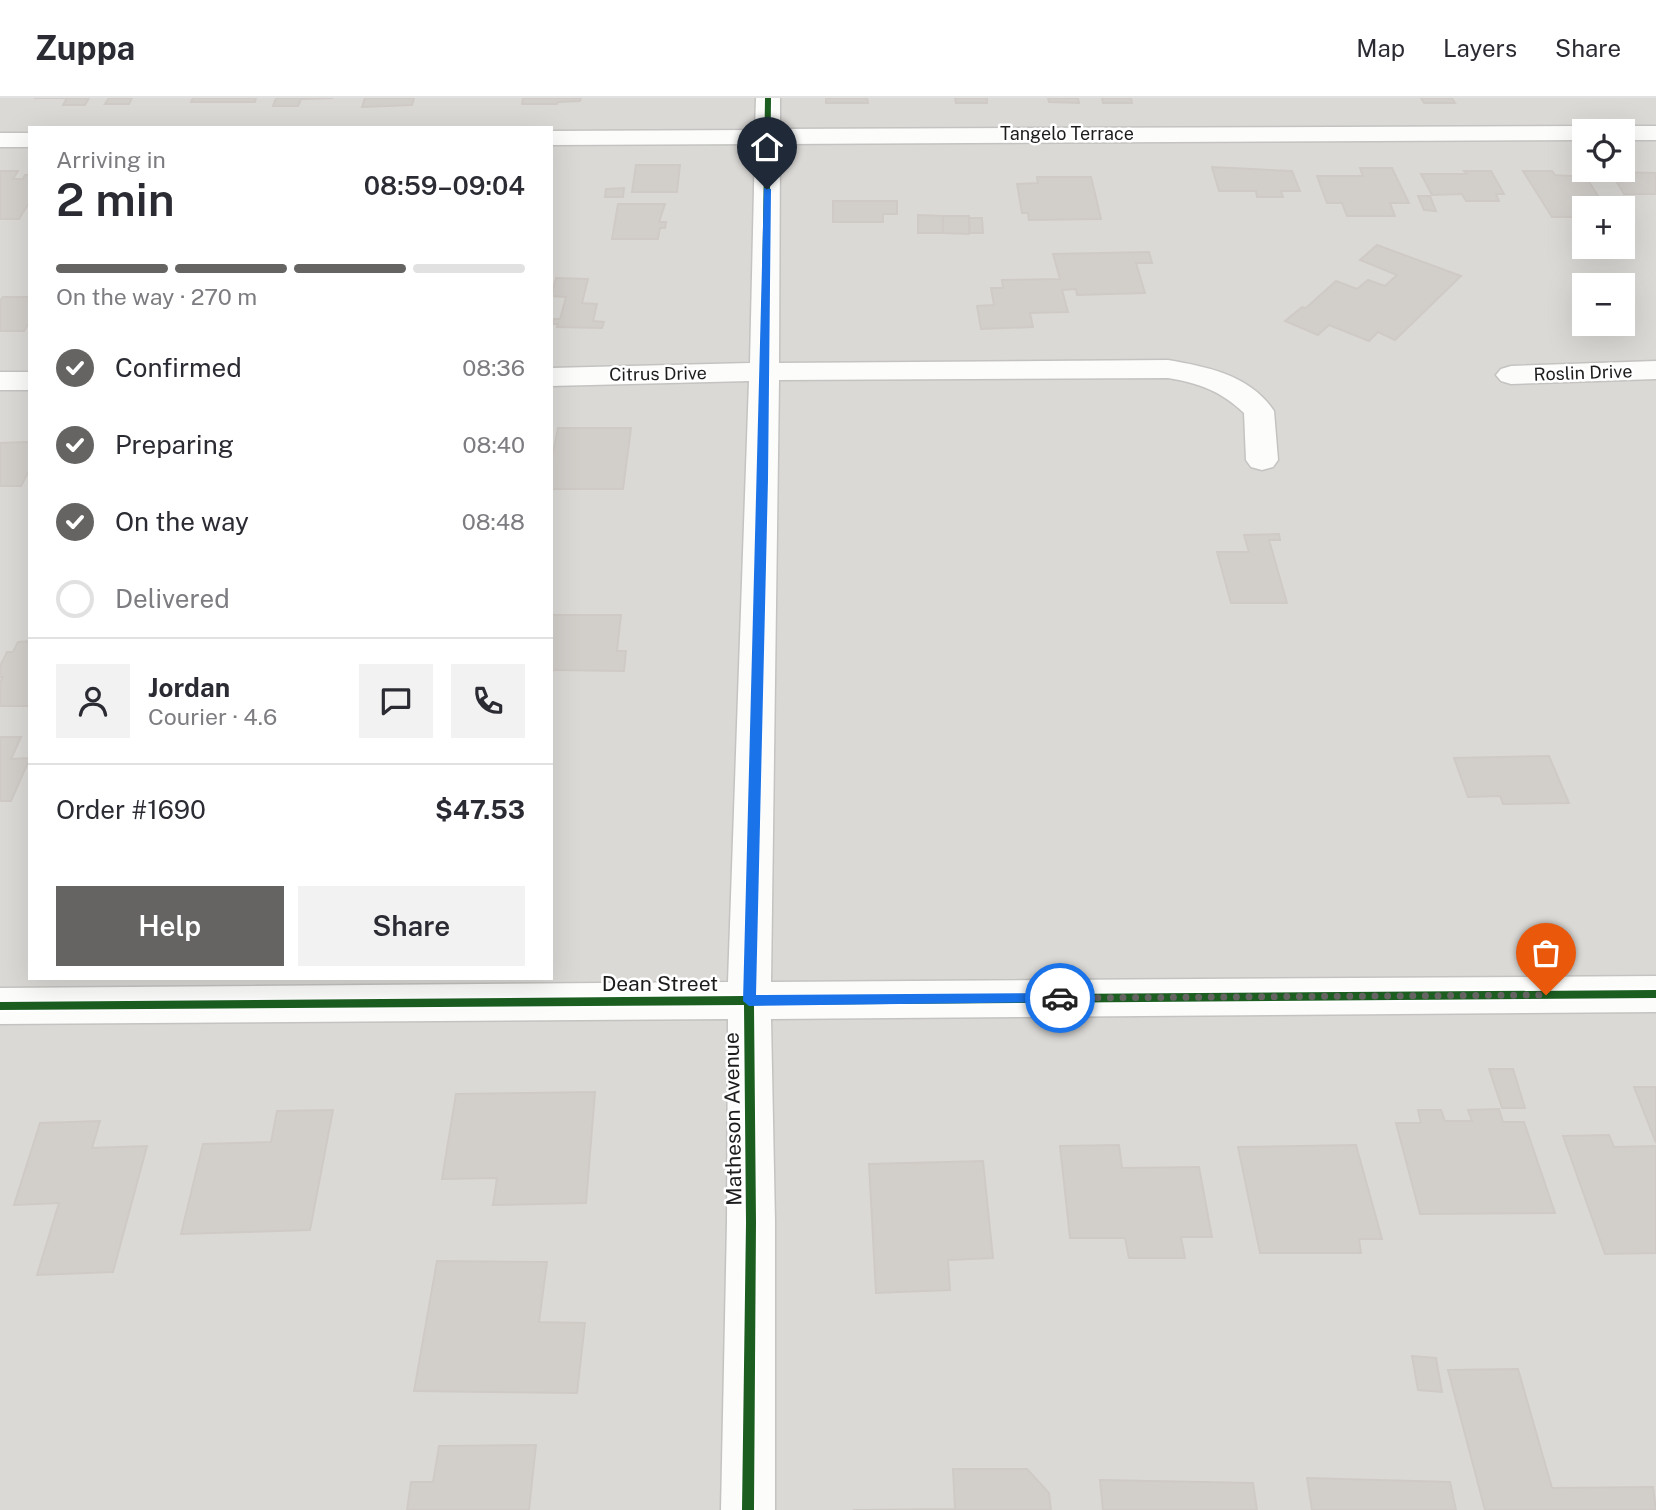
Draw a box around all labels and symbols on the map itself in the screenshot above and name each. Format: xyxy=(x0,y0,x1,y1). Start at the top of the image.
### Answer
pin xyxy=(737,117,797,189)
street label: Tangelo Terrace xyxy=(1000,123,1134,144)
street label: Roslin Drive xyxy=(1533,360,1633,385)
street label: Citrus Drive xyxy=(609,362,707,385)
pin xyxy=(1516,923,1576,995)
courier xyxy=(1025,963,1095,1033)
street label: Dean Street xyxy=(602,971,718,996)
street label: Matheson Avenue xyxy=(718,1032,747,1206)

